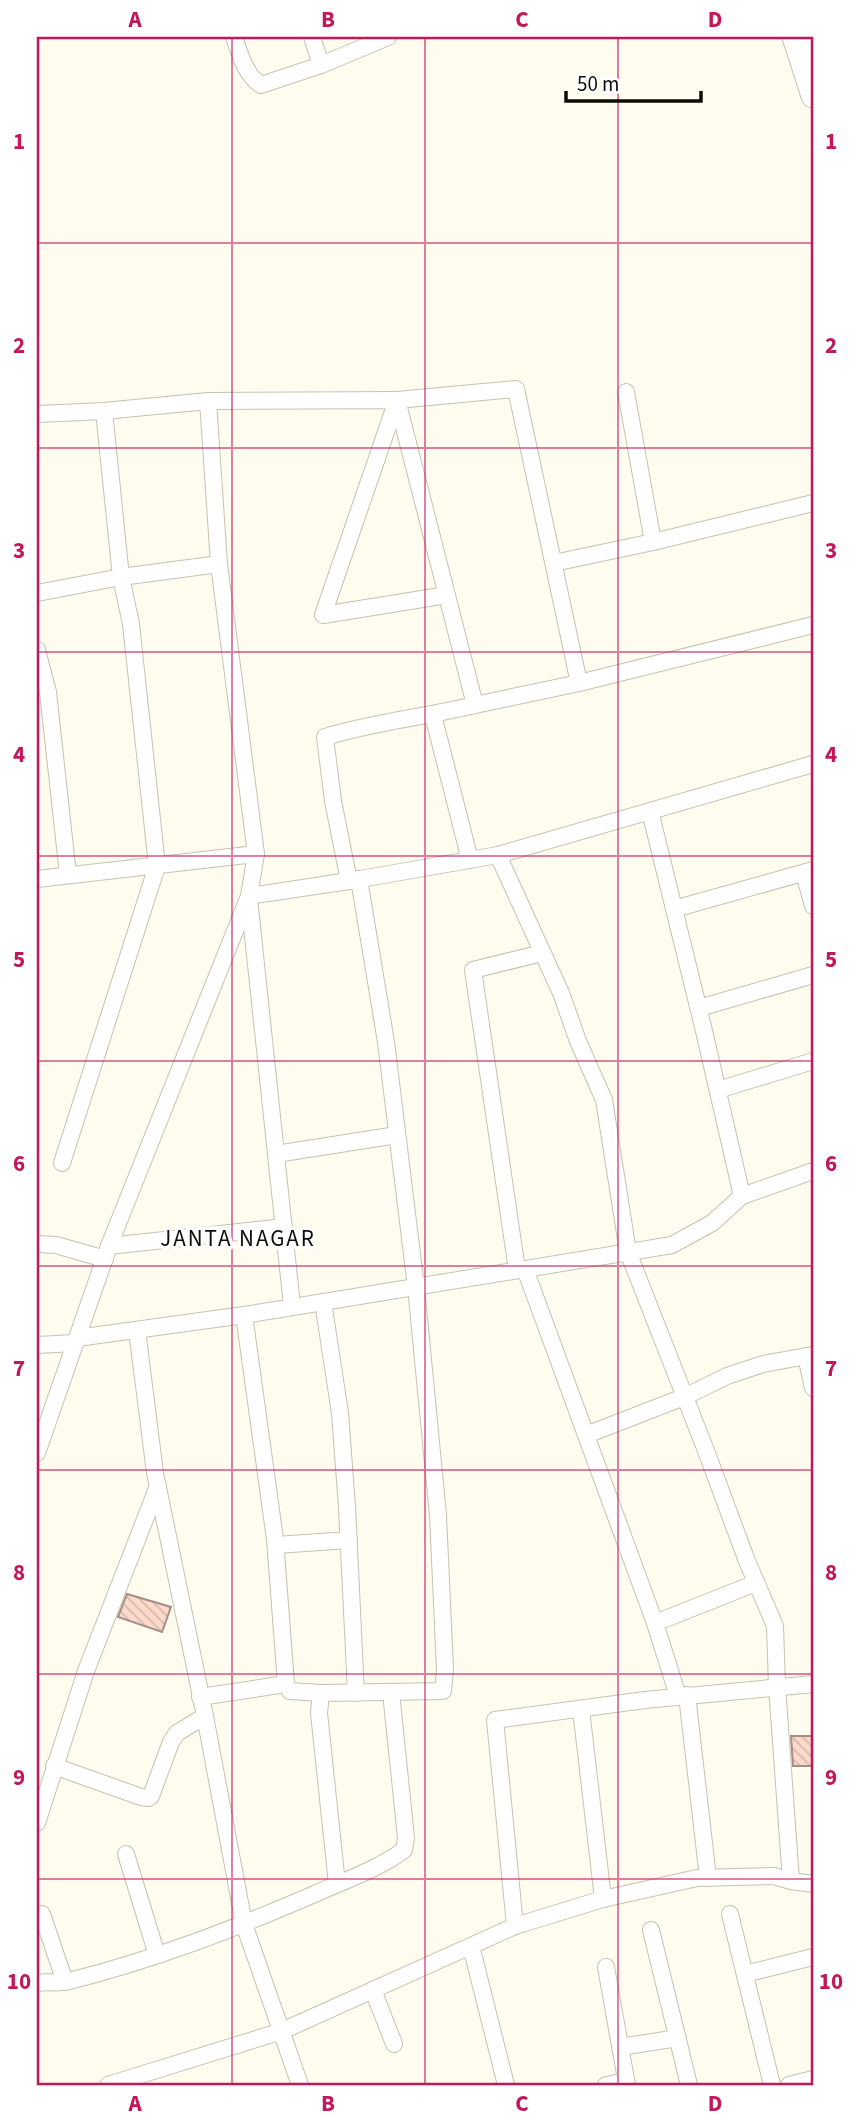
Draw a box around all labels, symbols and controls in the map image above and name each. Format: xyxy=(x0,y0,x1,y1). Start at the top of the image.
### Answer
text: A xyxy=(127,3,142,36)
text: B xyxy=(321,3,335,36)
text: C xyxy=(515,3,529,36)
text: D xyxy=(708,3,722,36)
scale bar xyxy=(566,60,701,104)
text: 50 m xyxy=(577,69,619,99)
text: 1 xyxy=(13,125,25,158)
text: 1 xyxy=(825,125,837,158)
text: 2 xyxy=(13,329,25,362)
text: 2 xyxy=(825,329,837,362)
text: 3 xyxy=(13,534,25,567)
text: 3 xyxy=(825,534,837,567)
text: 4 xyxy=(13,738,25,771)
text: 4 xyxy=(825,738,837,771)
text: 5 xyxy=(13,943,25,976)
text: 5 xyxy=(825,943,837,976)
text: 6 xyxy=(13,1147,25,1180)
text: 6 xyxy=(825,1147,837,1180)
district label: JANTA NAGAR xyxy=(160,1222,316,1255)
text: 7 xyxy=(13,1352,25,1385)
text: 7 xyxy=(825,1352,837,1385)
text: 8 xyxy=(13,1556,25,1589)
text: 8 xyxy=(825,1556,837,1589)
text: 9 xyxy=(13,1761,25,1794)
text: 9 xyxy=(825,1761,837,1794)
text: 10 xyxy=(7,1965,31,1998)
text: 10 xyxy=(819,1965,843,1998)
text: A xyxy=(127,2087,142,2120)
text: B xyxy=(321,2087,335,2120)
text: C xyxy=(515,2087,529,2120)
text: D xyxy=(708,2087,722,2120)

